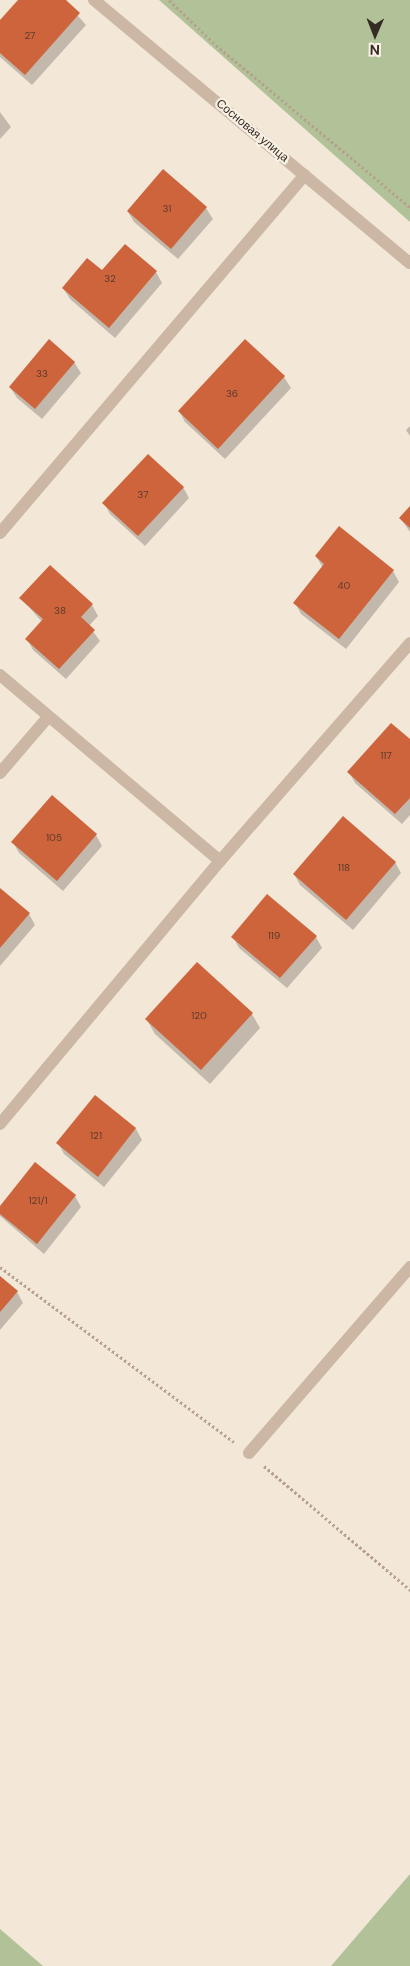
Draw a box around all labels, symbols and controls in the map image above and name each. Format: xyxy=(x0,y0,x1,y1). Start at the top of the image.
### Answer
north arrow xyxy=(350,10,400,60)
house number: 27 xyxy=(25,30,35,42)
text: N xyxy=(369,41,380,59)
street label: Сосновая улица xyxy=(213,96,291,166)
house number: 31 xyxy=(163,203,171,215)
house number: 32 xyxy=(104,273,116,285)
house number: 33 xyxy=(36,368,48,380)
house number: 36 xyxy=(226,388,238,400)
house number: 37 xyxy=(137,489,149,501)
house number: 40 xyxy=(338,580,350,592)
house number: 38 xyxy=(54,605,66,617)
house number: 117 xyxy=(380,750,392,762)
house number: 105 xyxy=(46,832,62,844)
house number: 118 xyxy=(338,862,350,874)
house number: 119 xyxy=(268,930,280,942)
house number: 120 xyxy=(191,1010,207,1022)
house number: 121 xyxy=(90,1130,102,1142)
house number: 121/1 xyxy=(28,1195,48,1207)

